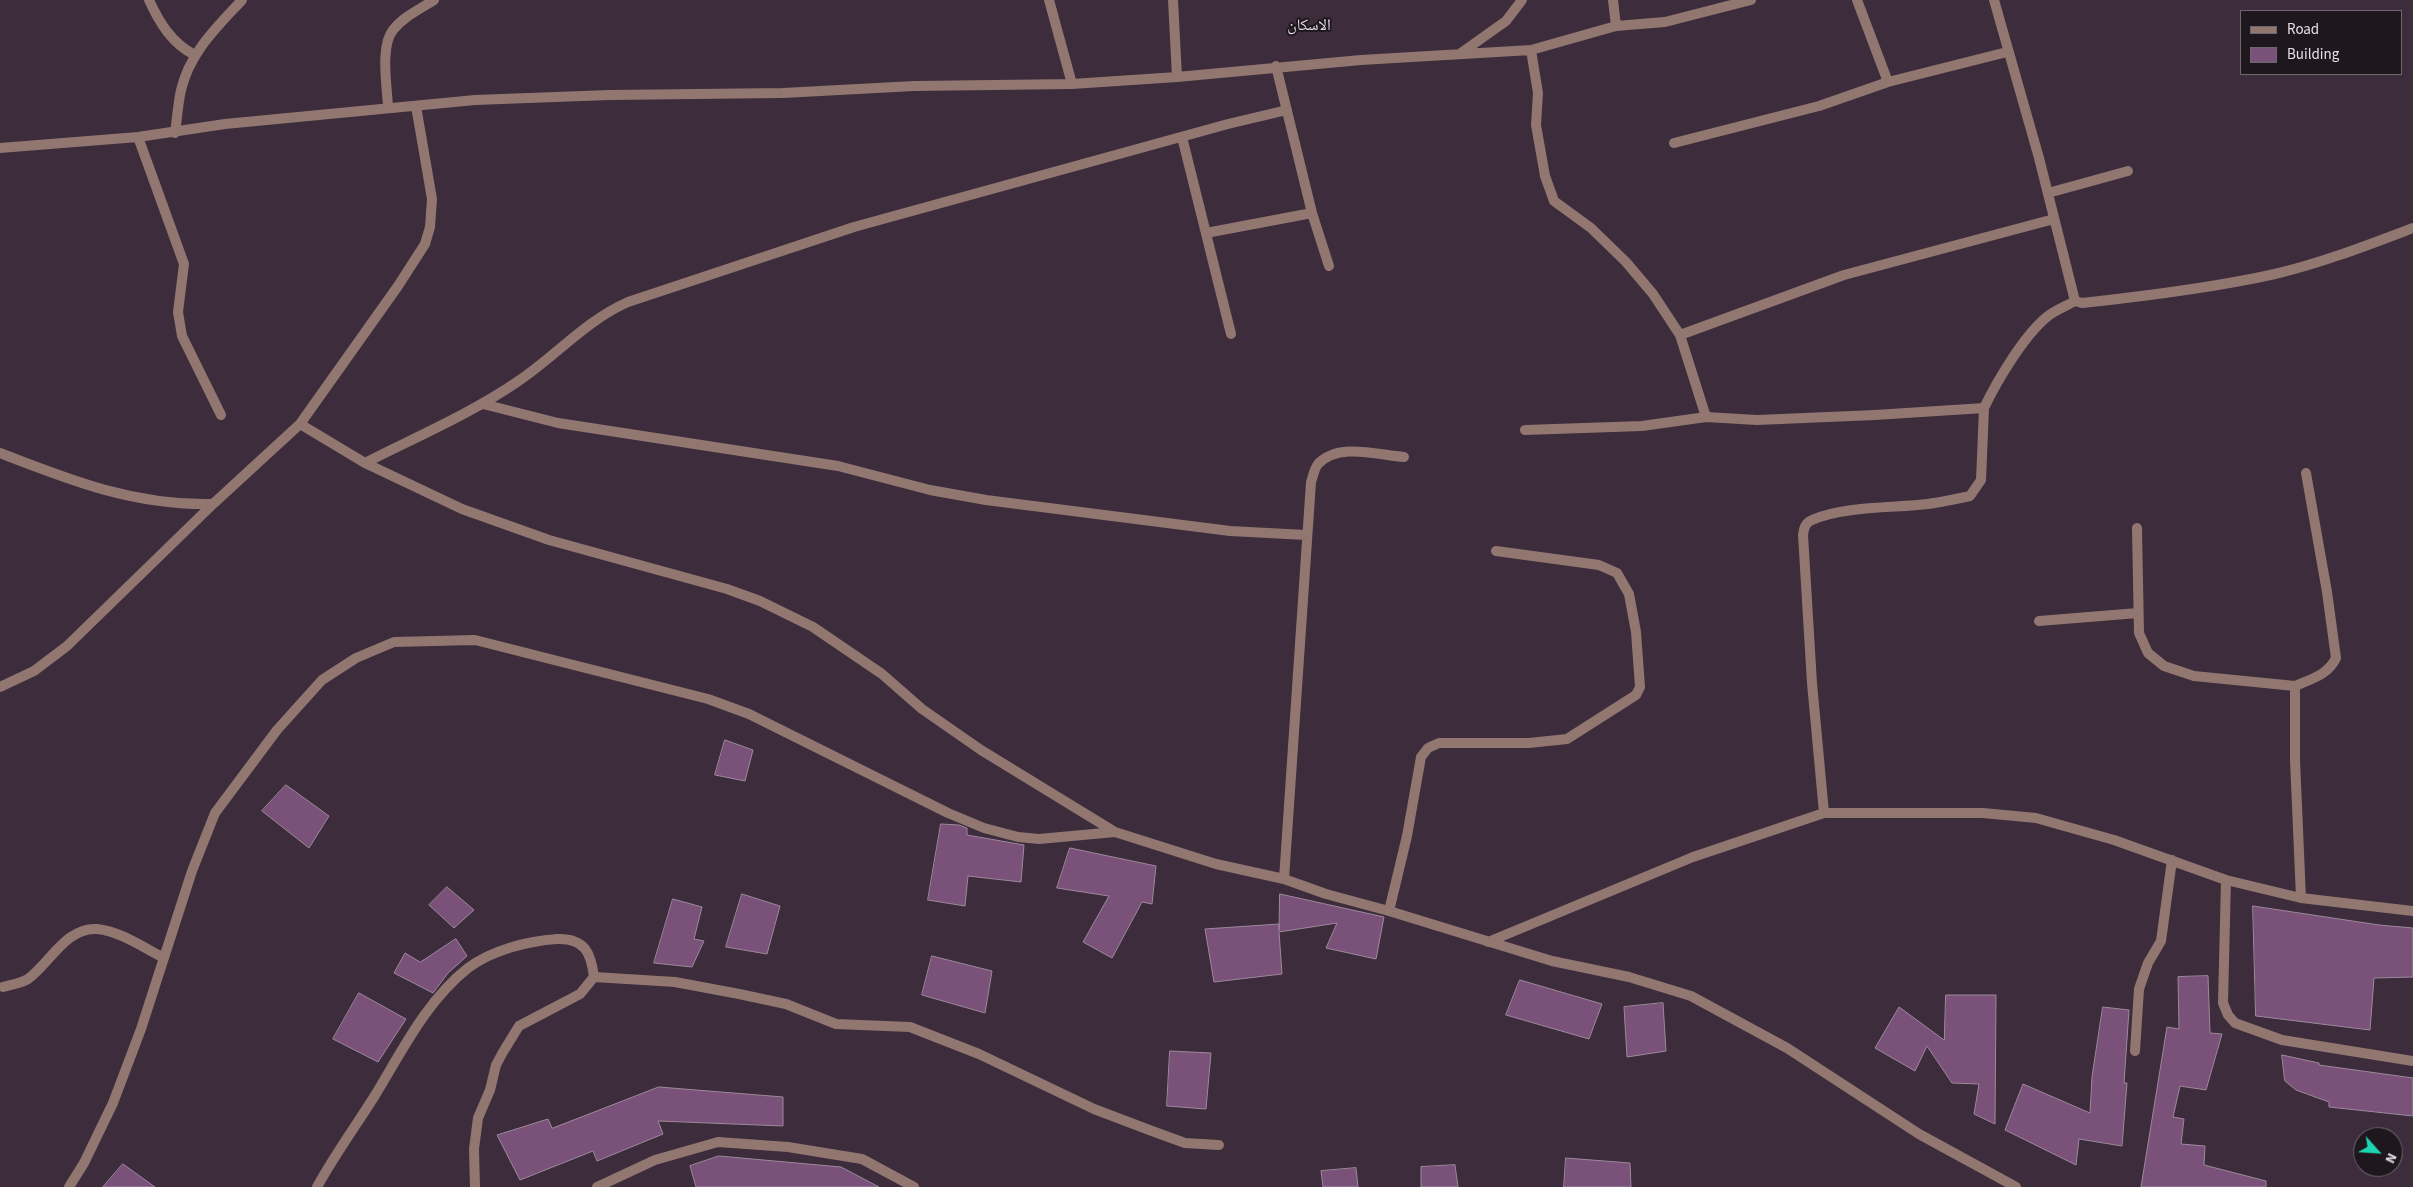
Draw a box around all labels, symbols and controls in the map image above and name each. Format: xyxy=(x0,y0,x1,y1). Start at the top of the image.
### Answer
legend xyxy=(2240,10,2403,75)
district label: الاسكان xyxy=(1287,16,1331,36)
text: Road xyxy=(2287,19,2319,40)
text: Building xyxy=(2287,44,2339,65)
north arrow xyxy=(2353,1127,2403,1177)
text: N xyxy=(2380,1150,2402,1167)

